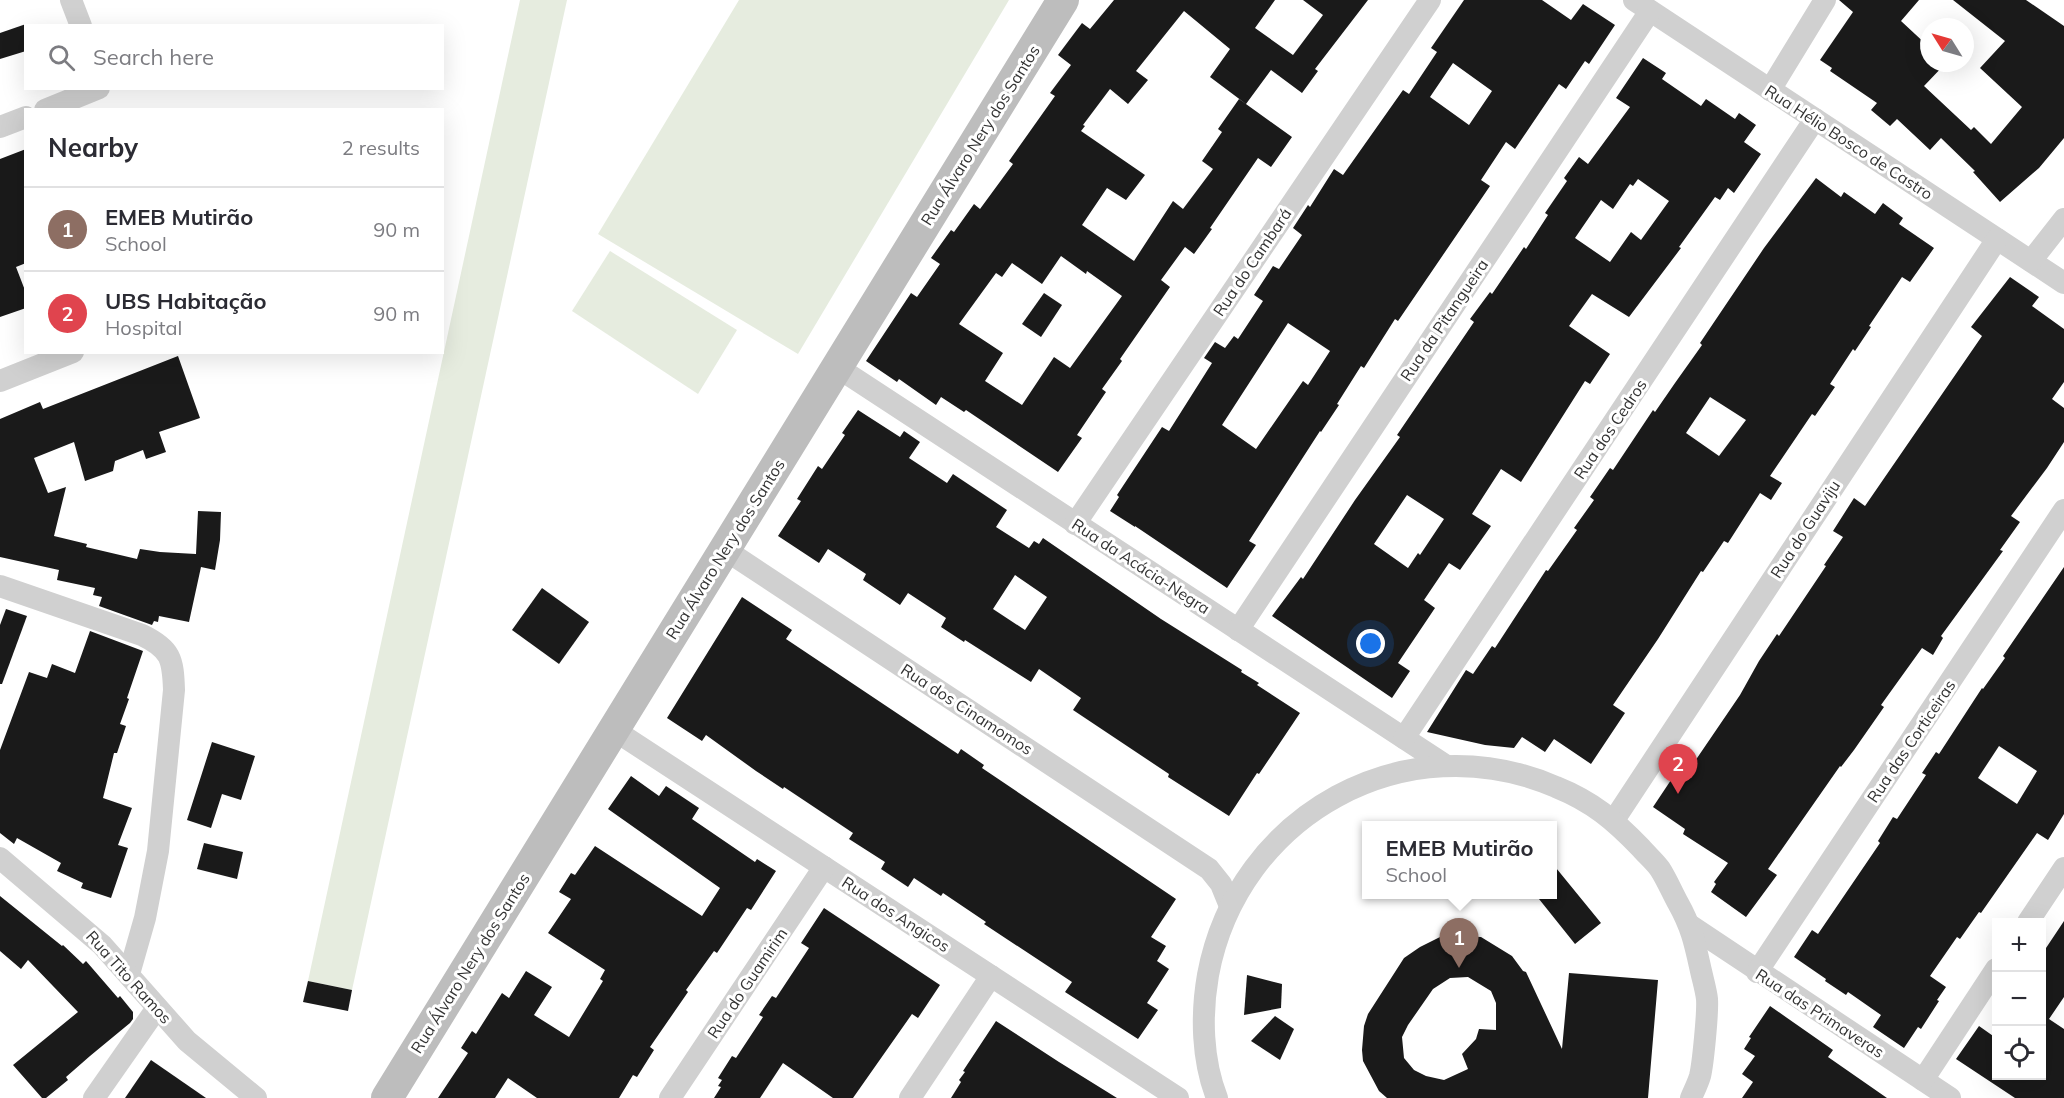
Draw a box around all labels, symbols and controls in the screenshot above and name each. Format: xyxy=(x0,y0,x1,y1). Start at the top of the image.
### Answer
north arrow xyxy=(1920,18,1974,72)
search box xyxy=(24,24,444,90)
icon: search xyxy=(45,41,78,74)
street label: Rua Álvaro Nery dos Santos xyxy=(916,41,1044,229)
text: Search here xyxy=(93,43,214,71)
street label: Rua Hélio Bosco de Castro xyxy=(1761,80,1937,204)
text: Nearby xyxy=(48,131,138,164)
text: 2 results xyxy=(342,135,420,160)
text: EMEB Mutirão xyxy=(105,203,253,231)
street label: Rua do Cambará xyxy=(1208,204,1296,320)
text: 1 xyxy=(62,217,74,242)
text: 90 m xyxy=(373,217,420,242)
text: School xyxy=(105,231,167,256)
street label: Rua da Pitangueira xyxy=(1396,255,1492,385)
text: UBS Habitação xyxy=(105,287,266,315)
text: 2 xyxy=(62,301,74,326)
text: 90 m xyxy=(373,301,420,326)
text: Hospital xyxy=(105,315,182,340)
street label: Rua dos Cedros xyxy=(1569,375,1651,483)
street label: Rua Álvaro Nery dos Santos xyxy=(661,455,789,643)
street label: Rua do Guaviju xyxy=(1766,476,1844,582)
street label: Rua da Acácia-Negra xyxy=(1068,514,1214,618)
your location xyxy=(1356,629,1385,658)
street label: Rua dos Cinamomos xyxy=(897,659,1037,759)
street label: Rua das Corticeiras xyxy=(1862,676,1960,806)
pin: 2 xyxy=(1658,744,1698,794)
popup xyxy=(1362,821,1557,899)
text: EMEB Mutirão xyxy=(1385,834,1534,862)
text: School xyxy=(1385,862,1447,887)
street label: Rua Álvaro Nery dos Santos xyxy=(406,869,534,1057)
street label: Rua dos Angicos xyxy=(838,872,954,956)
pin: 1 xyxy=(1440,918,1478,968)
map controls xyxy=(1992,918,2046,1080)
button: + xyxy=(1992,918,2046,972)
street label: Rua do Guamirim xyxy=(703,924,791,1042)
street label: Rua Tito Ramos xyxy=(82,926,176,1028)
street label: Rua das Primaveras xyxy=(1752,964,1888,1062)
button: − xyxy=(1992,972,2046,1026)
button: locate xyxy=(1992,1026,2046,1080)

